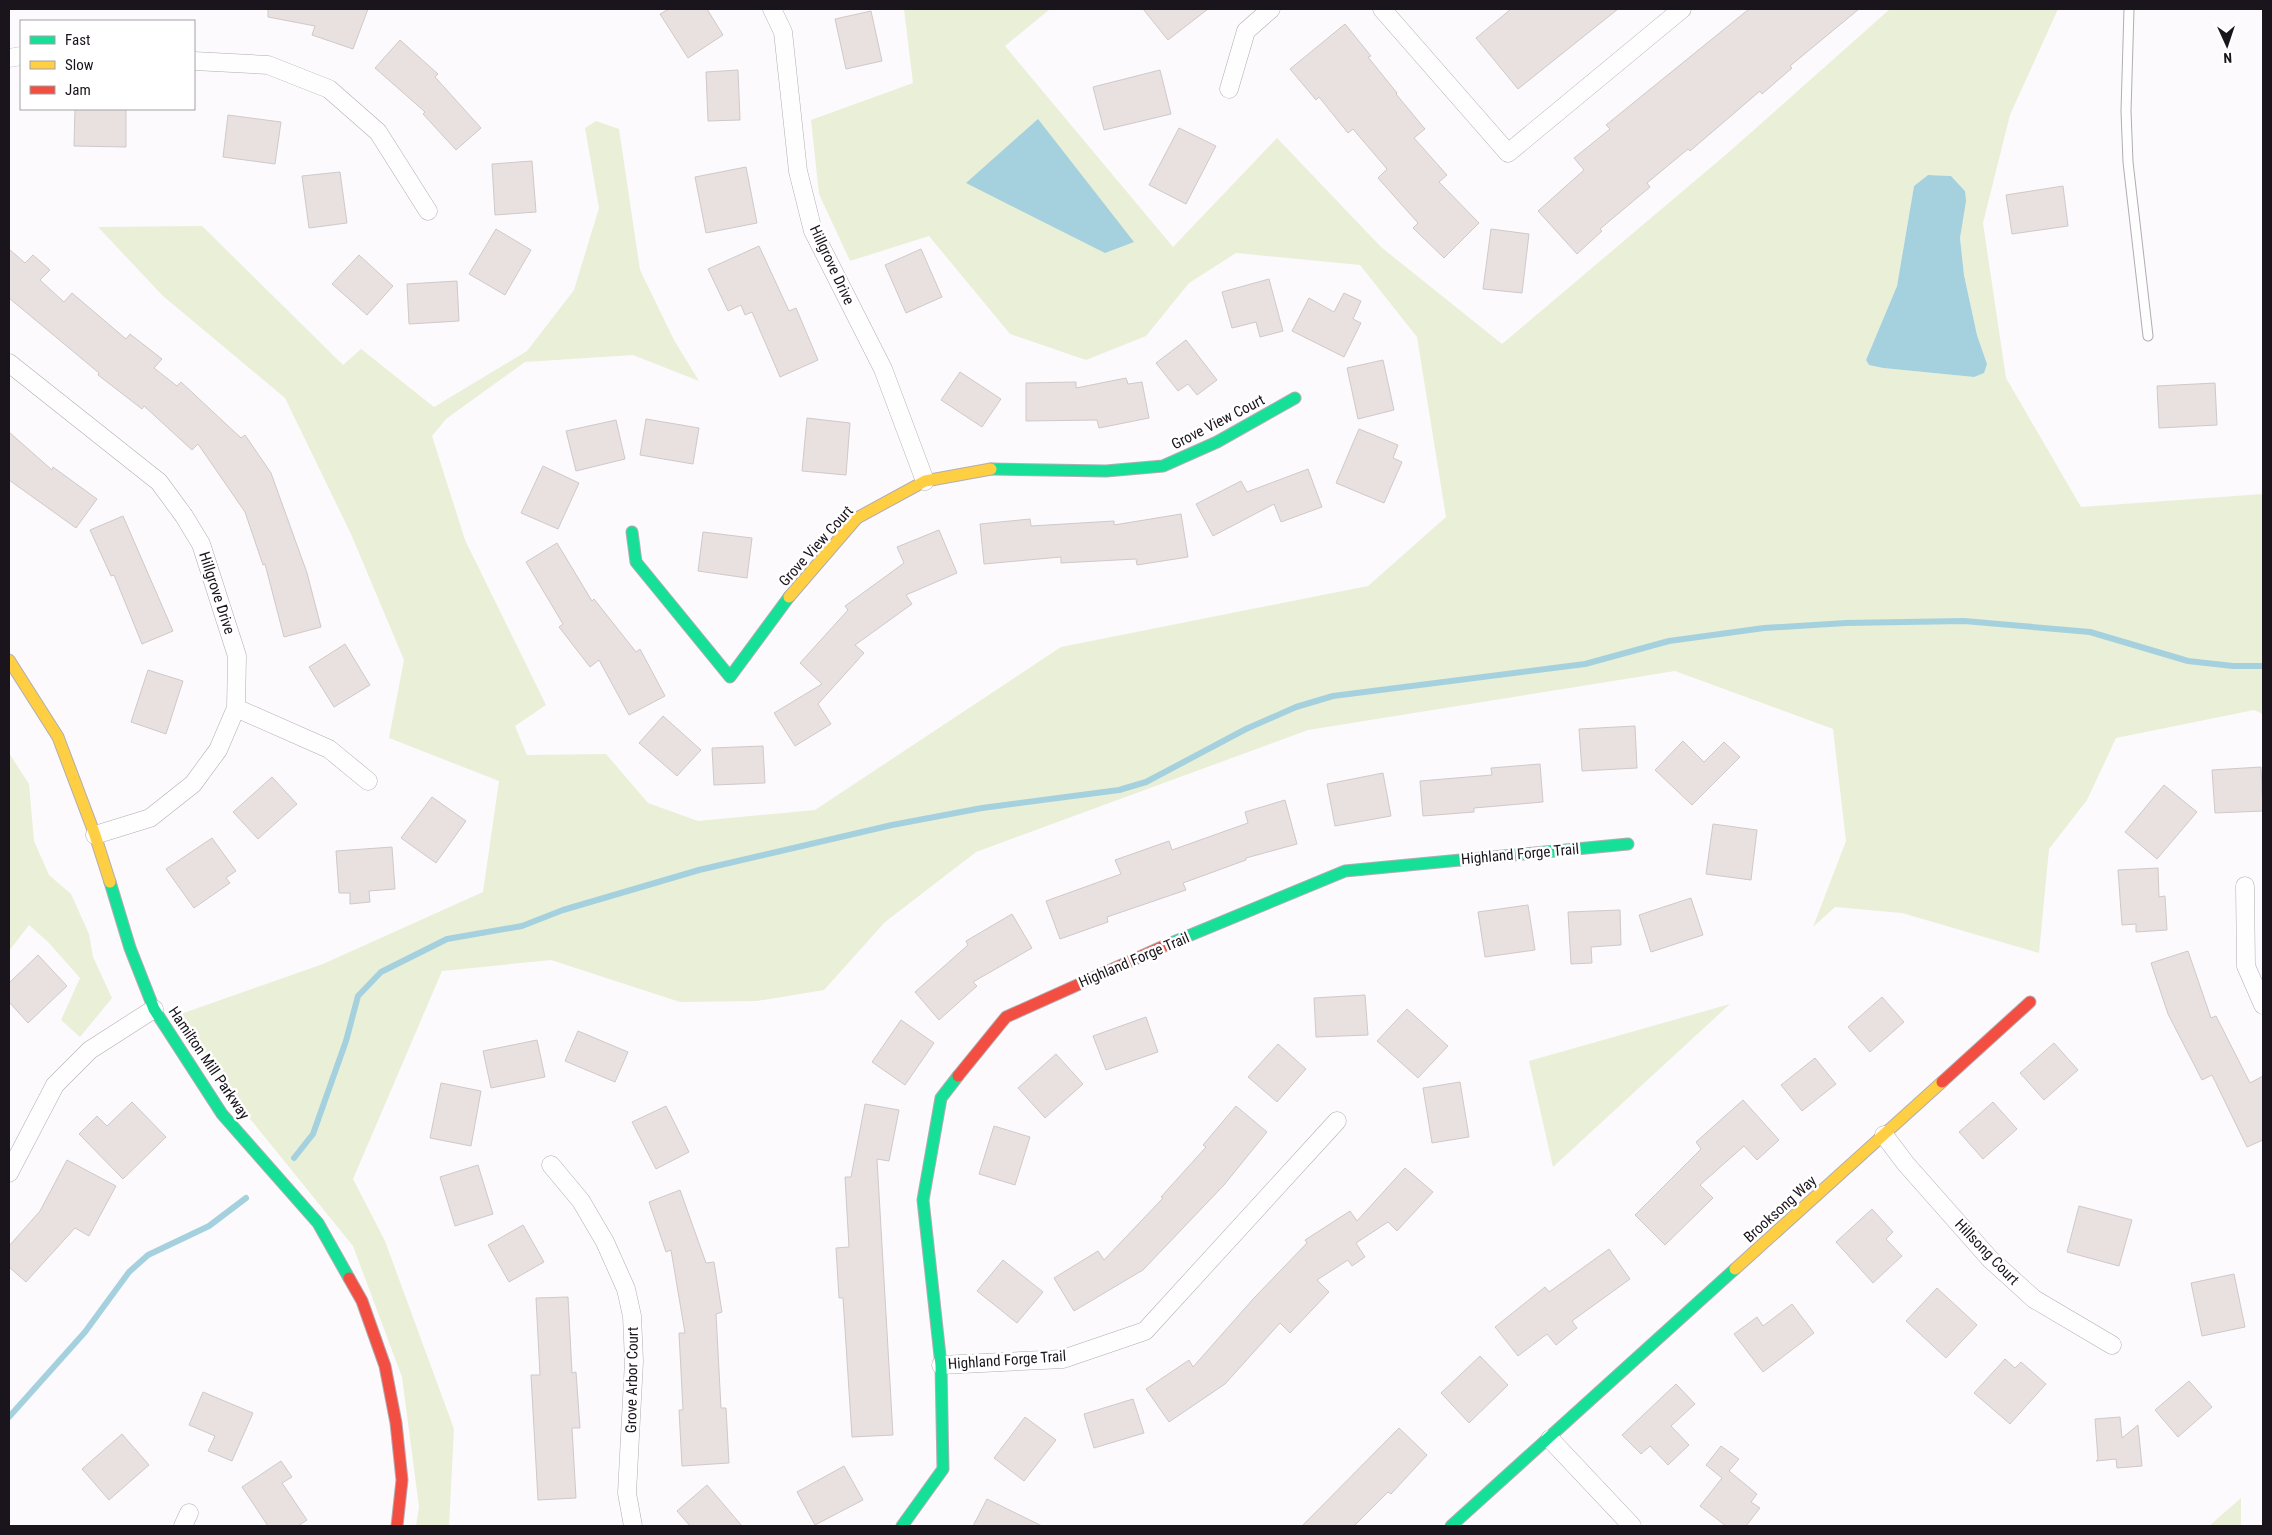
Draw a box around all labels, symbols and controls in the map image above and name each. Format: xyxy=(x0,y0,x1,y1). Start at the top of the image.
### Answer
legend xyxy=(20,20,195,110)
north arrow xyxy=(2202,20,2252,70)
text: Fast xyxy=(65,31,90,49)
text: N xyxy=(2223,50,2232,66)
text: Slow xyxy=(65,56,94,74)
text: Jam xyxy=(65,81,91,99)
street label: Hillgrove Drive xyxy=(806,222,858,308)
street label: Grove View Court xyxy=(1168,391,1268,453)
street label: Grove View Court xyxy=(775,502,857,590)
street label: Hillgrove Drive xyxy=(195,550,239,636)
street label: Highland Forge Trail xyxy=(1460,840,1580,868)
street label: Highland Forge Trail xyxy=(1076,929,1192,991)
street label: Hamilton Mill Parkway xyxy=(165,1003,253,1123)
street label: Brooksong Way xyxy=(1740,1172,1820,1246)
street label: Hillsong Court xyxy=(1951,1215,2023,1289)
street label: Grove Arbor Court xyxy=(622,1327,642,1433)
street label: Highland Forge Trail xyxy=(947,1347,1067,1373)

